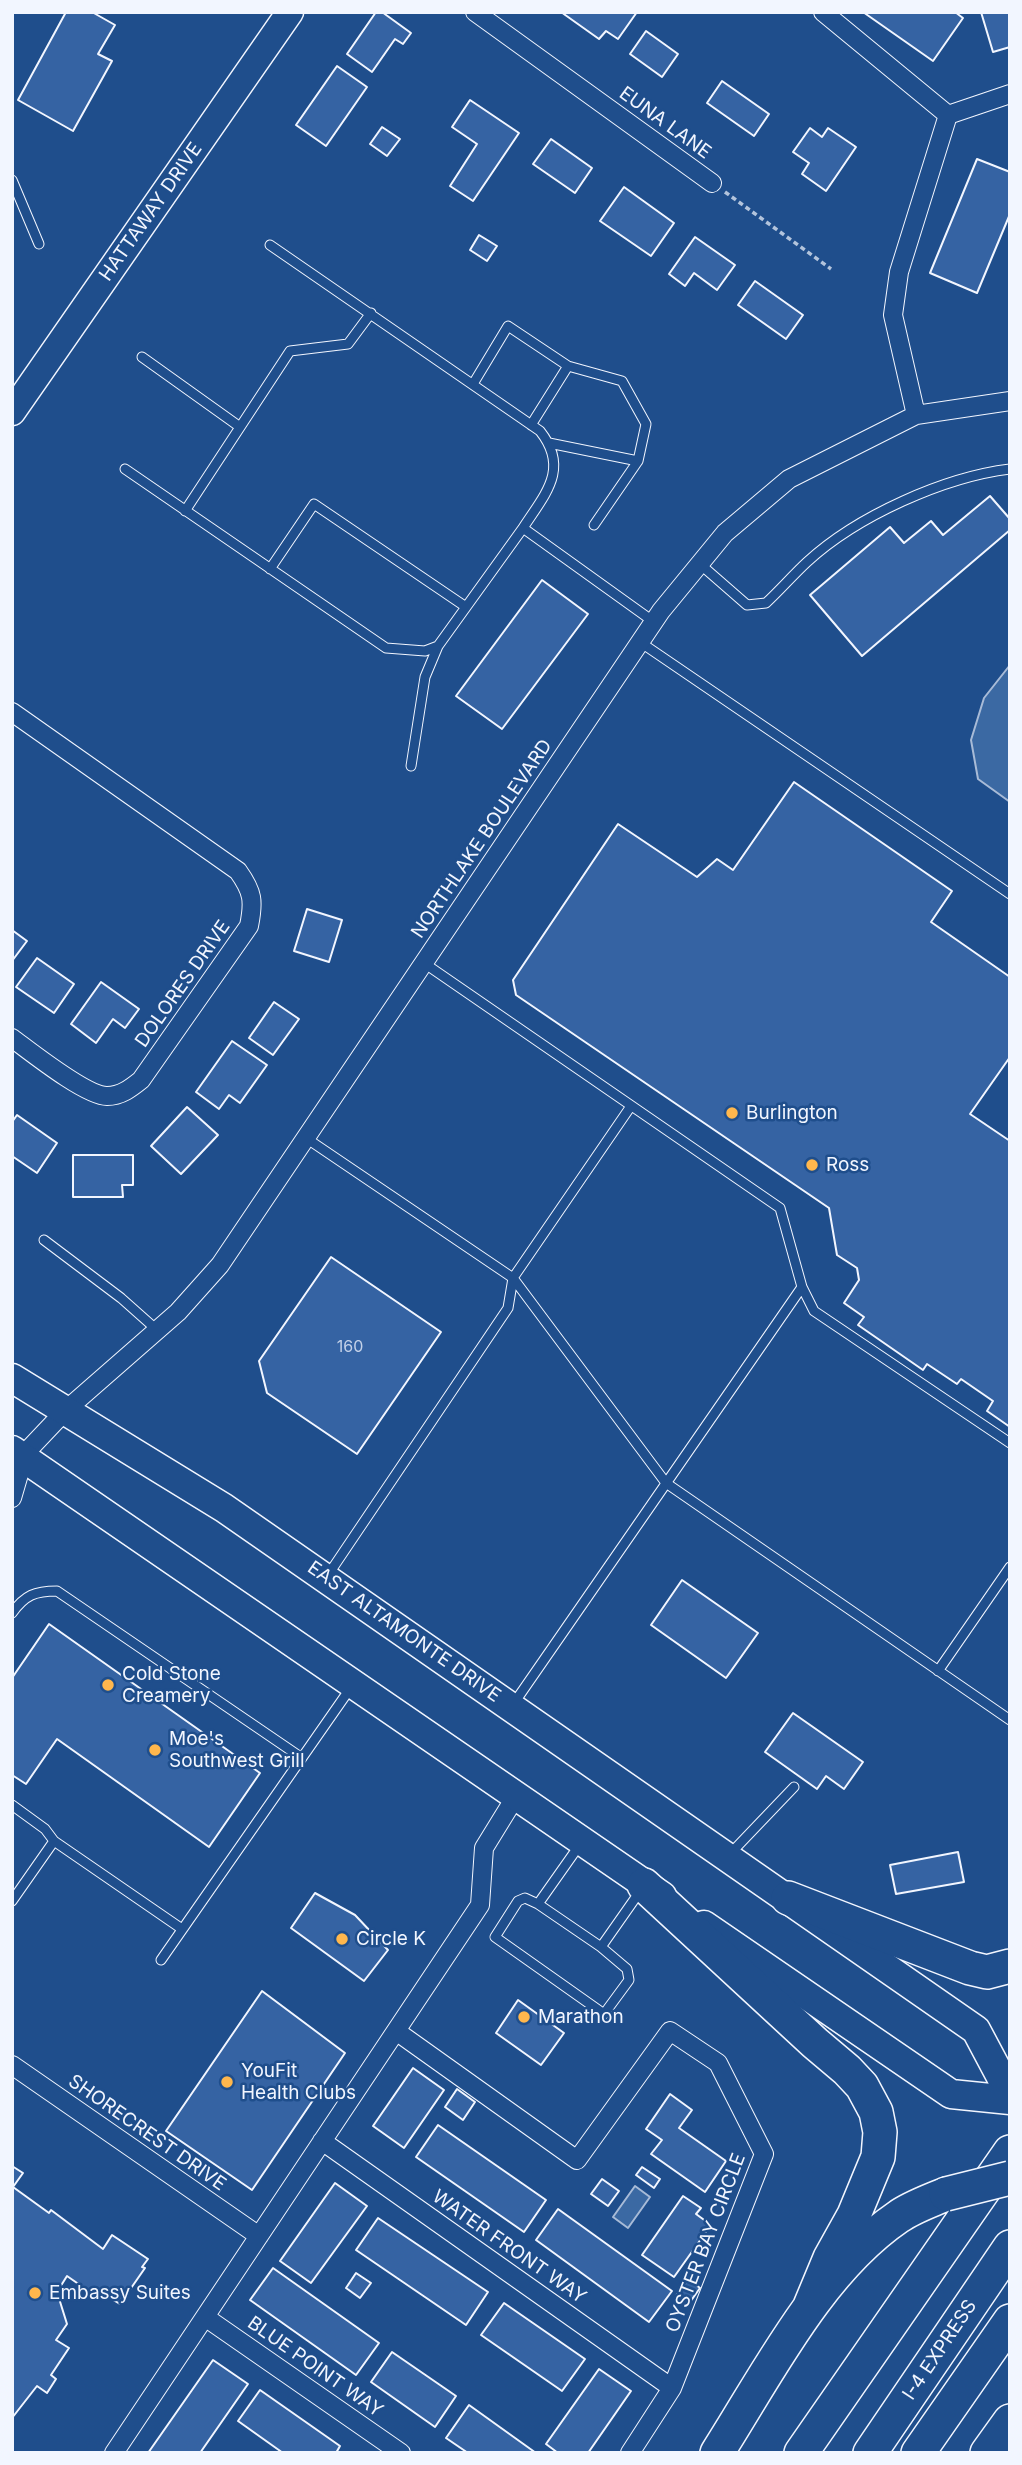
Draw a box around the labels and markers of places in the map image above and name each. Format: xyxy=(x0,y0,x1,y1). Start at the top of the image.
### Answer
place label: Burlington xyxy=(746,1102,838,1124)
marker: Burlington xyxy=(724,1105,740,1121)
place label: Ross xyxy=(826,1154,869,1176)
marker: Ross xyxy=(804,1157,820,1173)
place label: Cold Stone Creamery xyxy=(122,1663,221,1707)
marker: Cold Stone Creamery xyxy=(100,1677,116,1693)
place label: Moe's Southwest Grill xyxy=(169,1728,305,1772)
marker: Moe's Southwest Grill xyxy=(147,1742,163,1758)
place label: Circle K xyxy=(356,1928,426,1950)
marker: Circle K xyxy=(334,1931,350,1947)
place label: Marathon xyxy=(538,2006,624,2028)
marker: Marathon xyxy=(516,2009,532,2025)
place label: YouFit Health Clubs xyxy=(241,2060,356,2104)
marker: YouFit Health Clubs xyxy=(219,2074,235,2090)
place label: Embassy Suites xyxy=(49,2282,191,2304)
marker: Embassy Suites xyxy=(27,2285,43,2301)

